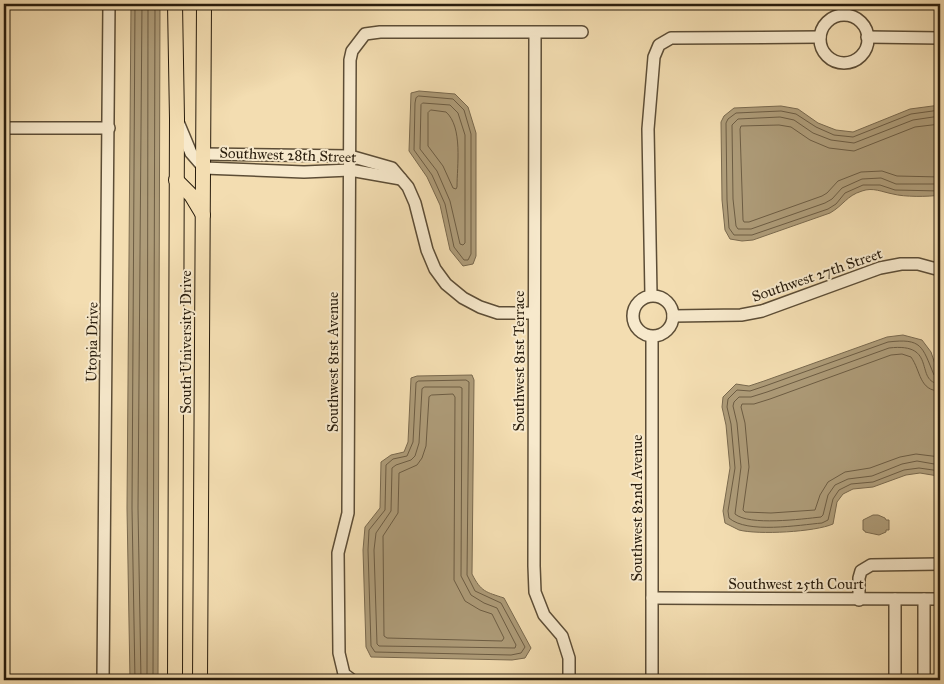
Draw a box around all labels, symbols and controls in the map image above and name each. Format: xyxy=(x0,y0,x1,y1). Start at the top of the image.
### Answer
street label: Southwest 28th Street xyxy=(219,144,358,166)
street label: Southwest 27th Street xyxy=(749,244,885,306)
street label: South University Drive xyxy=(177,270,195,414)
street label: Southwest 81st Terrace xyxy=(510,290,528,432)
street label: Southwest 81st Avenue xyxy=(324,292,342,432)
street label: Utopia Drive xyxy=(82,302,102,382)
street label: Southwest 82nd Avenue xyxy=(628,434,646,582)
street label: Southwest 25th Court xyxy=(728,575,865,593)

